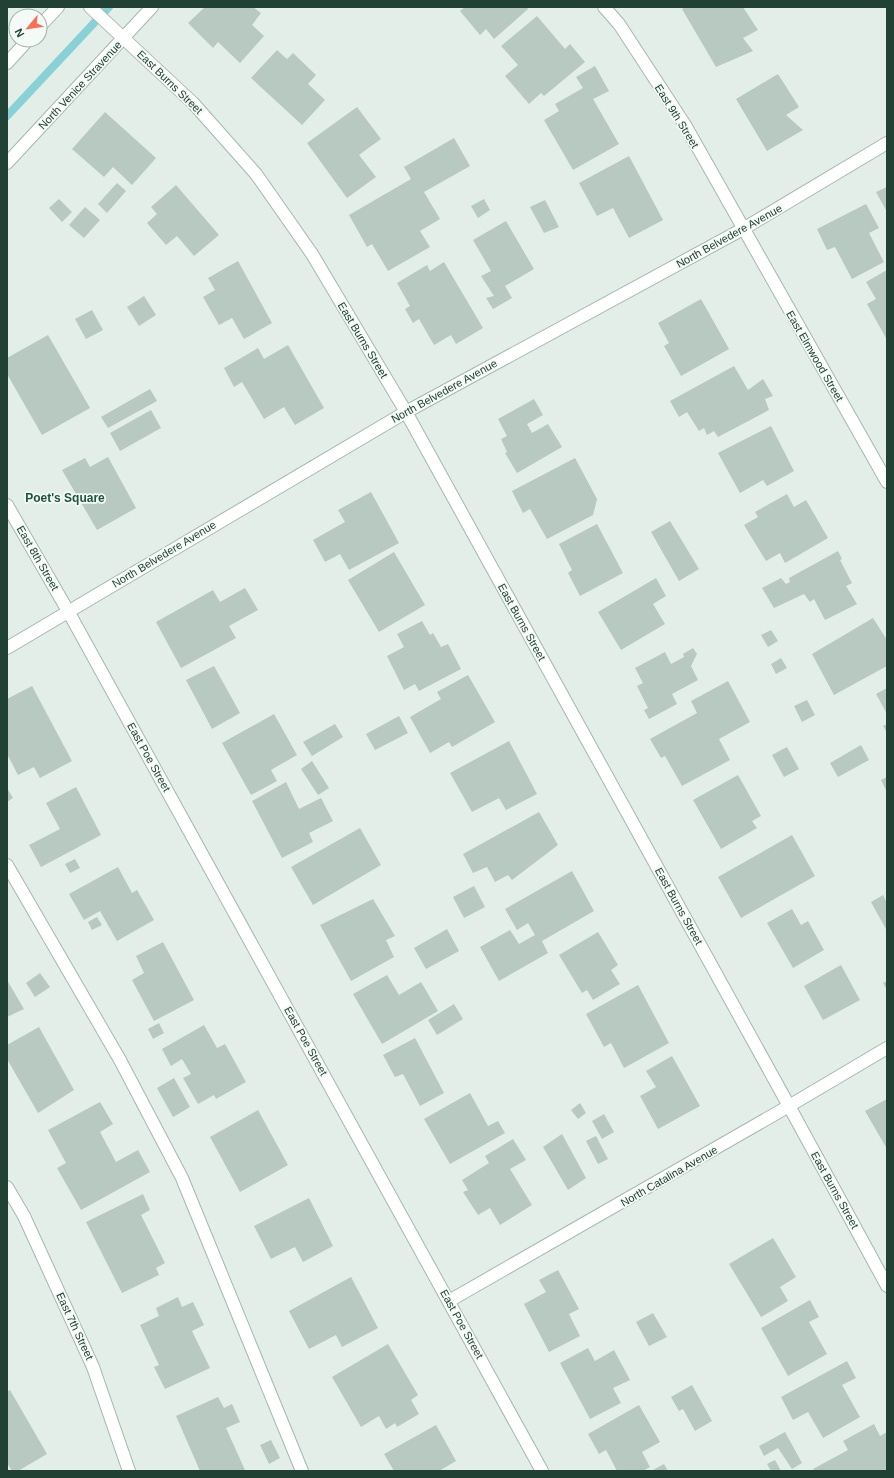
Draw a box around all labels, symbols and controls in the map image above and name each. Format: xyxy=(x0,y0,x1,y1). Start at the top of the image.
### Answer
north arrow xyxy=(8,8,48,48)
text: N xyxy=(12,26,26,39)
street label: North Venice Stravenue xyxy=(36,38,124,132)
street label: East Burns Street xyxy=(135,48,205,116)
street label: East 9th Street xyxy=(653,82,701,150)
street label: North Belvedere Avenue xyxy=(674,202,784,270)
street label: East Burns Street xyxy=(336,300,390,380)
street label: East Elmwood Street xyxy=(784,309,846,403)
street label: North Belvedere Avenue xyxy=(389,357,499,425)
district label: Poet's Square xyxy=(25,491,105,505)
street label: North Belvedere Avenue xyxy=(110,518,218,590)
street label: East 8th Street xyxy=(15,523,61,593)
street label: East Burns Street xyxy=(496,581,548,663)
street label: East Poe Street xyxy=(125,720,173,794)
street label: East Burns Street xyxy=(653,865,705,947)
street label: East Poe Street xyxy=(282,1004,330,1078)
street label: North Catalina Avenue xyxy=(618,1143,720,1209)
street label: East Burns Street xyxy=(809,1149,861,1231)
street label: East Poe Street xyxy=(438,1287,486,1361)
street label: East 7th Street xyxy=(54,1290,96,1362)

